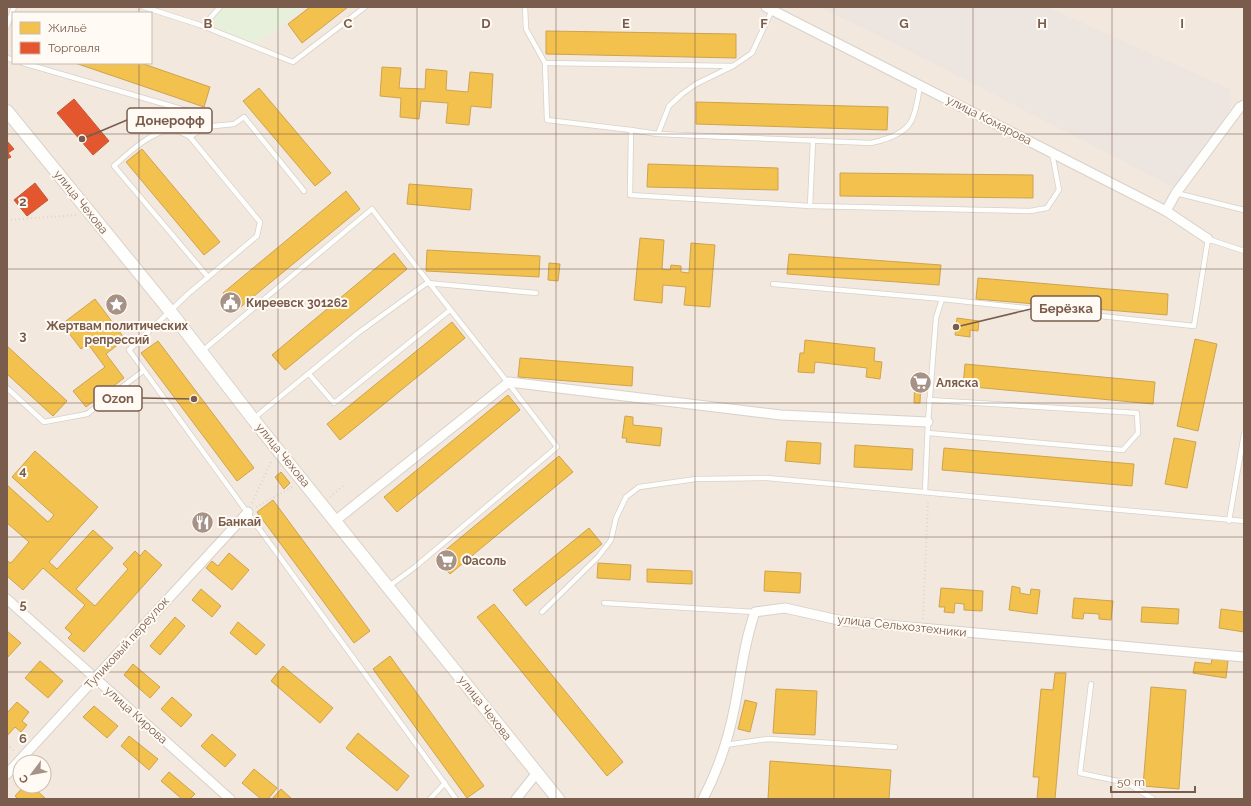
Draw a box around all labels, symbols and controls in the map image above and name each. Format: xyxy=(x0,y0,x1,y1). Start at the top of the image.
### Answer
legend xyxy=(12,12,152,64)
text: B xyxy=(204,16,213,31)
text: C xyxy=(344,16,353,31)
text: D xyxy=(481,16,491,31)
text: E xyxy=(622,16,630,31)
text: F xyxy=(760,16,768,31)
text: G xyxy=(899,16,909,31)
text: H xyxy=(1037,16,1047,31)
text: I xyxy=(1180,16,1184,31)
text: Жильё xyxy=(48,21,87,35)
text: Торговля xyxy=(48,41,100,55)
street label: улица Комарова xyxy=(944,92,1034,148)
callout: Донерофф xyxy=(127,108,212,133)
text: Донерофф xyxy=(135,113,205,128)
street label: улица Чехова xyxy=(51,167,111,237)
text: 2 xyxy=(19,194,27,209)
public building icon: Киреевск 301262 xyxy=(218,290,244,316)
place icon: Жертвам политических репрессий xyxy=(104,292,130,318)
place label: Киреевск 301262 xyxy=(246,296,348,310)
callout: Берёзка xyxy=(1031,296,1101,321)
text: Берёзка xyxy=(1039,301,1093,316)
place label: Жертвам политических репрессий xyxy=(46,319,189,347)
text: 3 xyxy=(19,328,27,343)
supermarket icon: Аляска xyxy=(908,370,934,396)
place label: Аляска xyxy=(936,376,978,390)
callout: Ozon xyxy=(94,386,142,411)
text: Ozon xyxy=(102,391,134,406)
street label: улица Чехова xyxy=(253,420,313,490)
text: 4 xyxy=(19,463,27,478)
restaurant icon: Банкай xyxy=(189,509,215,535)
place label: Банкай xyxy=(218,515,261,529)
supermarket icon: Фасоль xyxy=(434,548,460,574)
place label: Фасоль xyxy=(462,554,507,568)
street label: Тупиковый переулок xyxy=(82,594,172,692)
text: 5 xyxy=(19,597,27,612)
street label: улица Сельхозтехники xyxy=(837,612,967,640)
street label: улица Чехова xyxy=(455,673,515,743)
street label: улица Кирова xyxy=(102,683,170,747)
text: 6 xyxy=(19,731,27,746)
north arrow xyxy=(12,754,52,794)
scale bar xyxy=(1111,768,1195,794)
text: С xyxy=(16,772,31,786)
text: 50 m xyxy=(1117,775,1145,789)

